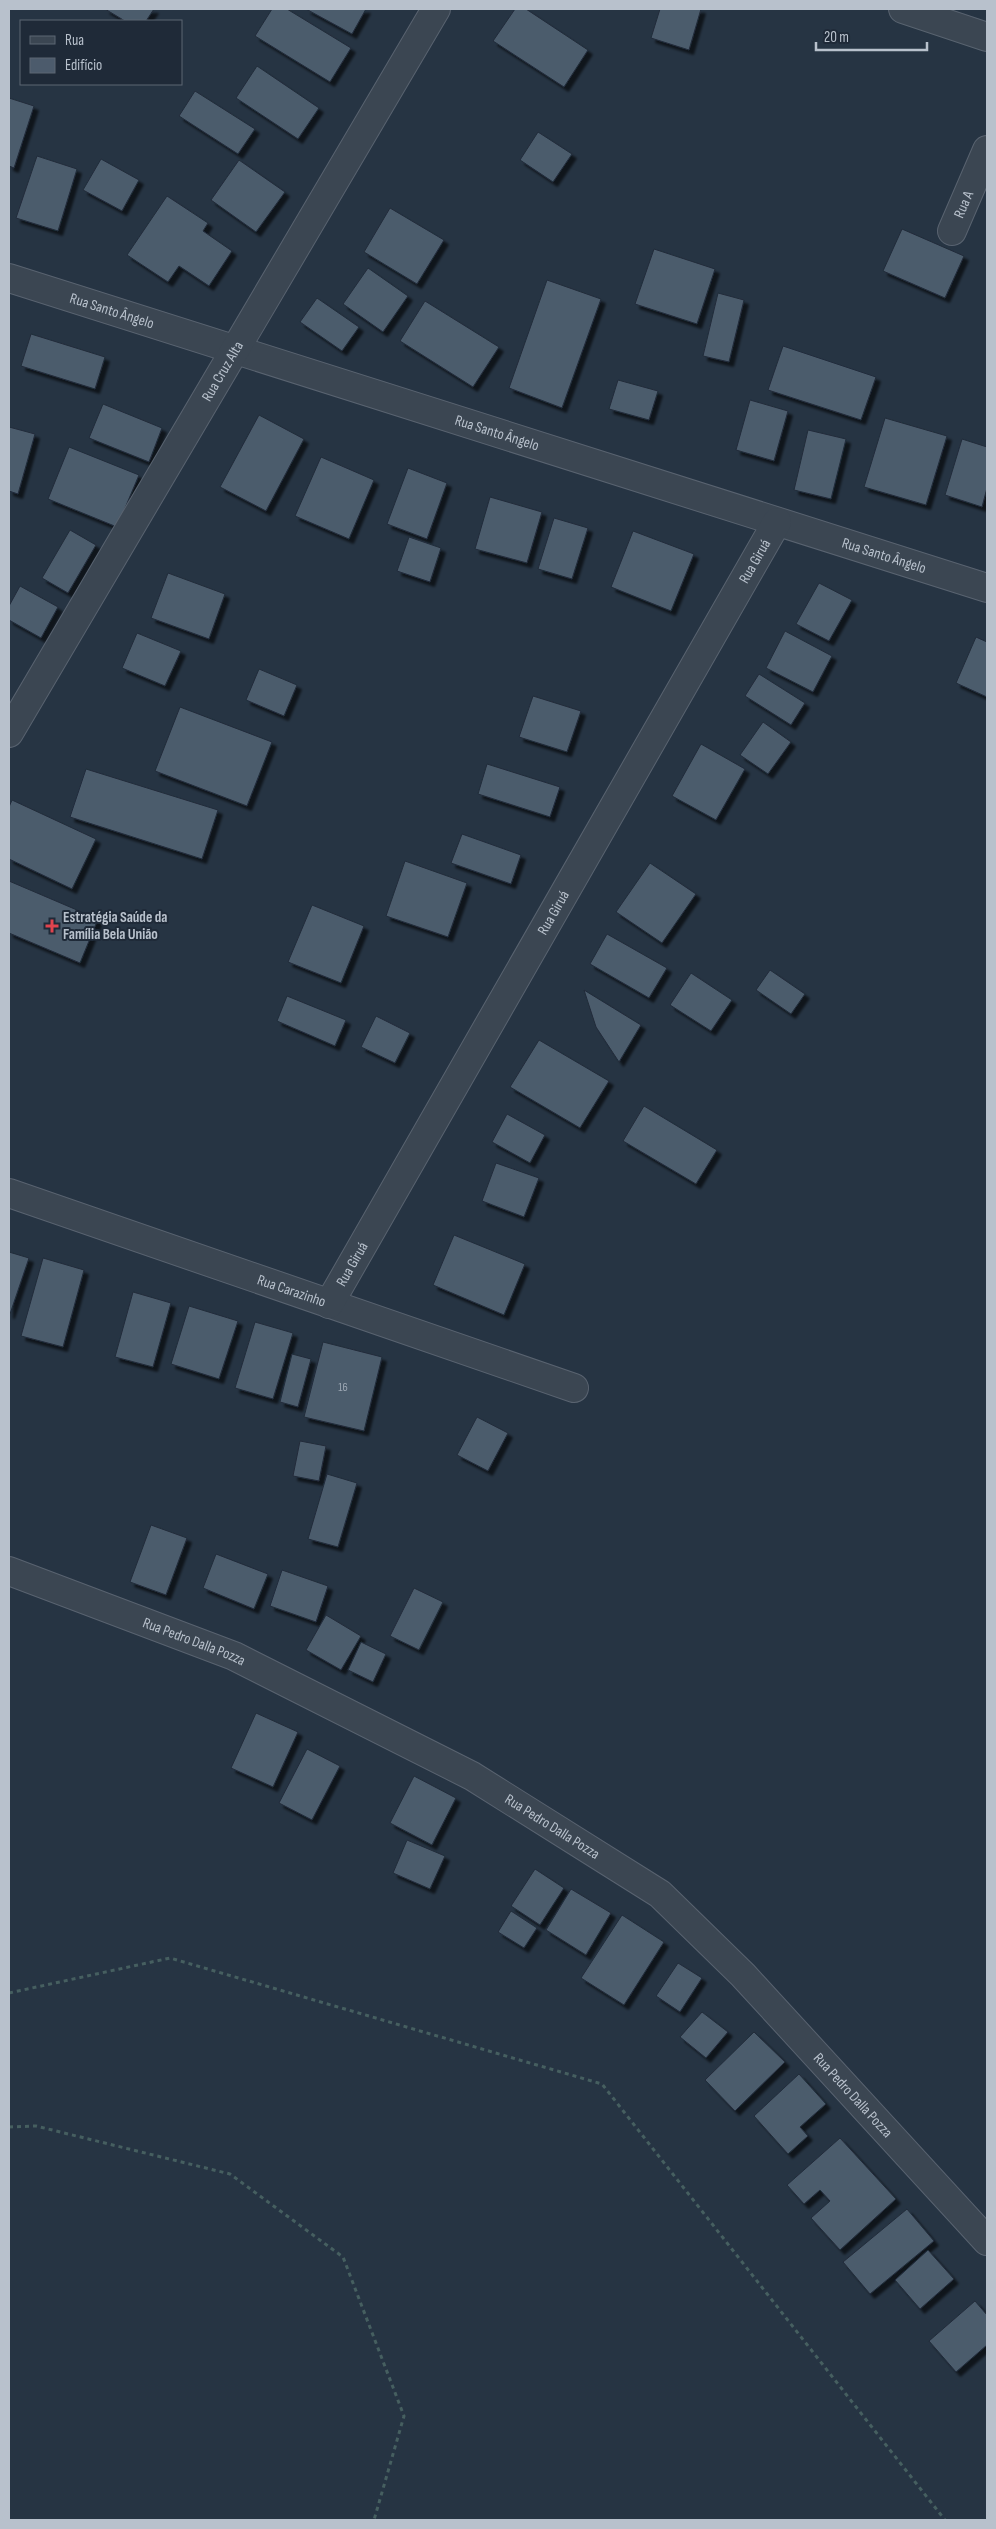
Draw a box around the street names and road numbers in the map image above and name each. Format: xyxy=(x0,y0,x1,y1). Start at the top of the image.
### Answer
street label: Rua A xyxy=(949,187,978,221)
street label: Rua Santo Ângelo xyxy=(67,288,156,333)
street label: Rua Cruz Alta xyxy=(197,337,248,405)
street label: Rua Santo Ângelo xyxy=(453,410,542,455)
street label: Rua Santo Ângelo xyxy=(840,533,929,578)
street label: Rua Giruá xyxy=(734,535,775,587)
street label: Rua Giruá xyxy=(533,887,573,938)
street label: Rua Giruá xyxy=(332,1238,372,1290)
street label: Rua Carazinho xyxy=(255,1270,328,1311)
street label: Rua Pedro Dalla Pozza xyxy=(140,1613,249,1670)
street label: Rua Pedro Dalla Pozza xyxy=(501,1790,604,1863)
street label: Rua Pedro Dalla Pozza xyxy=(809,2049,897,2142)

